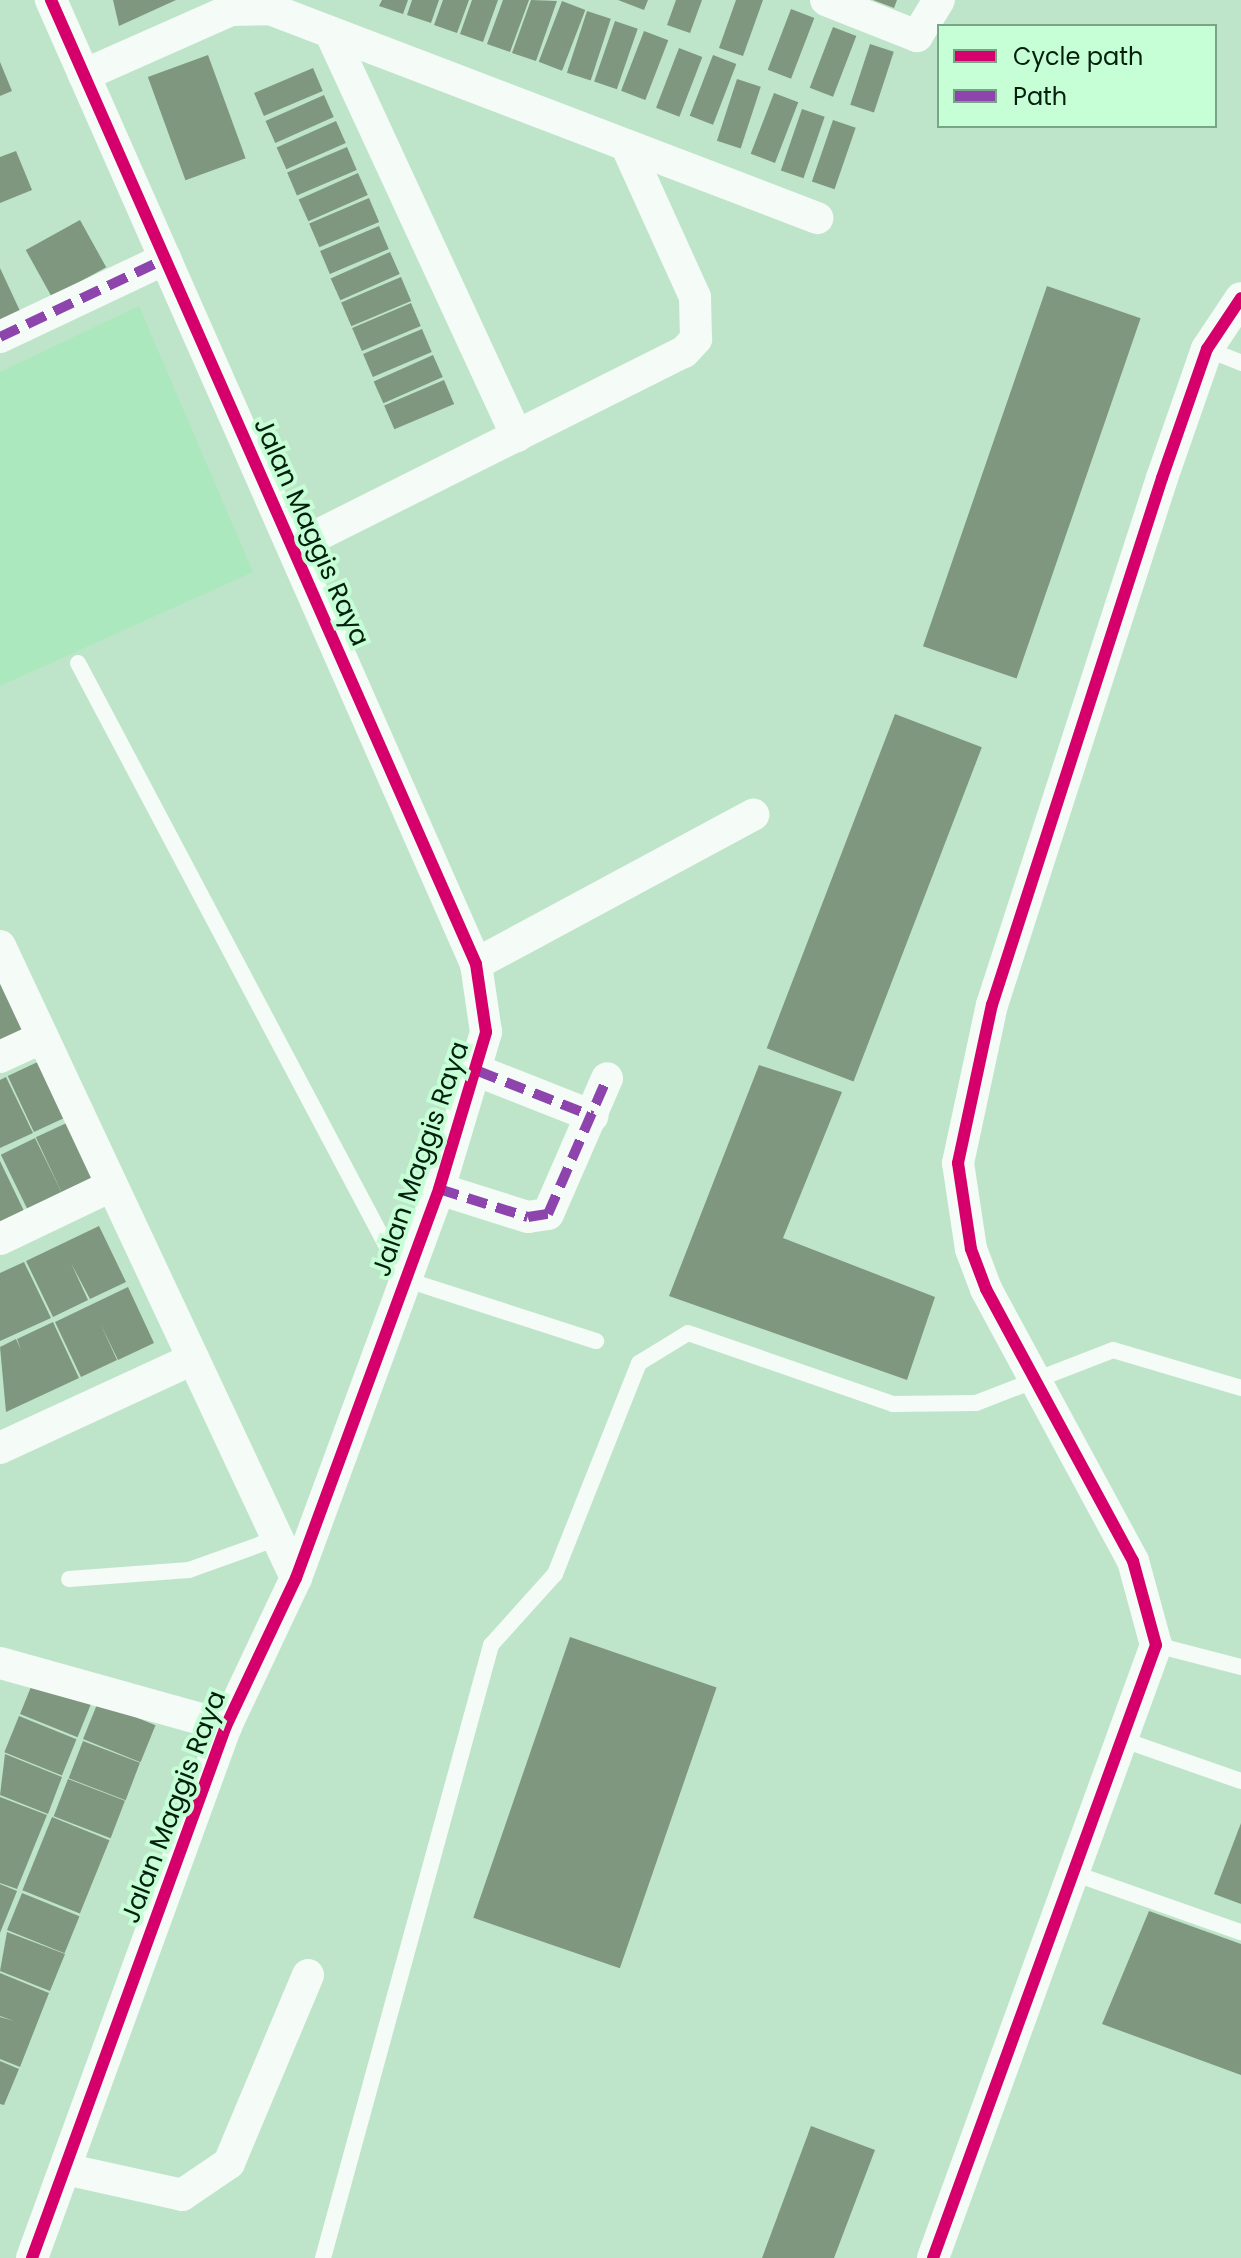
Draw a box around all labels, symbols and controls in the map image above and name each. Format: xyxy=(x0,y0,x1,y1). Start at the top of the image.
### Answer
legend xyxy=(937,24,1217,128)
text: Cycle path xyxy=(1013,40,1143,73)
text: Path xyxy=(1013,80,1067,113)
street label: Jalan Maggis Raya xyxy=(247,413,375,651)
street label: Jalan Maggis Raya xyxy=(366,1037,476,1281)
street label: Jalan Maggis Raya xyxy=(115,1686,233,1928)

